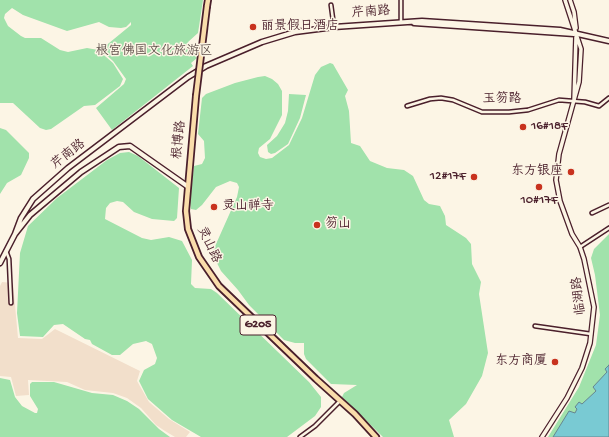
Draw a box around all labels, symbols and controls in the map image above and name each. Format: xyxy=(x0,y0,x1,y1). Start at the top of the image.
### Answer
street label: 芹南路 xyxy=(351,4,391,22)
place label: 丽景假日酒店 xyxy=(261,19,339,35)
marker: 丽景假日酒店 xyxy=(248,22,258,32)
park label: 根宫佛国文化旅游区 xyxy=(96,44,212,60)
street label: 玉笏路 xyxy=(483,92,521,108)
place label: 16#18F xyxy=(531,119,568,135)
street label: 根博路 xyxy=(170,120,190,160)
marker: 16#18F xyxy=(518,122,528,132)
street label: 芹南路 xyxy=(49,137,89,173)
place label: 东方银座 xyxy=(511,164,563,180)
marker: 东方银座 xyxy=(566,167,576,177)
place label: 12#17F xyxy=(430,169,466,185)
marker: 12#17F xyxy=(469,172,479,182)
marker: 10#17F xyxy=(534,182,544,192)
place label: 10#17F xyxy=(520,193,558,209)
place label: 灵山禅寺 xyxy=(222,199,274,215)
marker: 灵山禅寺 xyxy=(209,202,219,212)
place label: 笏山 xyxy=(325,217,351,233)
marker: 笏山 xyxy=(312,220,322,230)
street label: 灵山路 xyxy=(193,224,223,266)
street label: 临湖路 xyxy=(570,276,590,316)
road number: G205 xyxy=(240,315,276,335)
place label: 东方商厦 xyxy=(495,354,547,370)
marker: 东方商厦 xyxy=(550,357,560,367)

